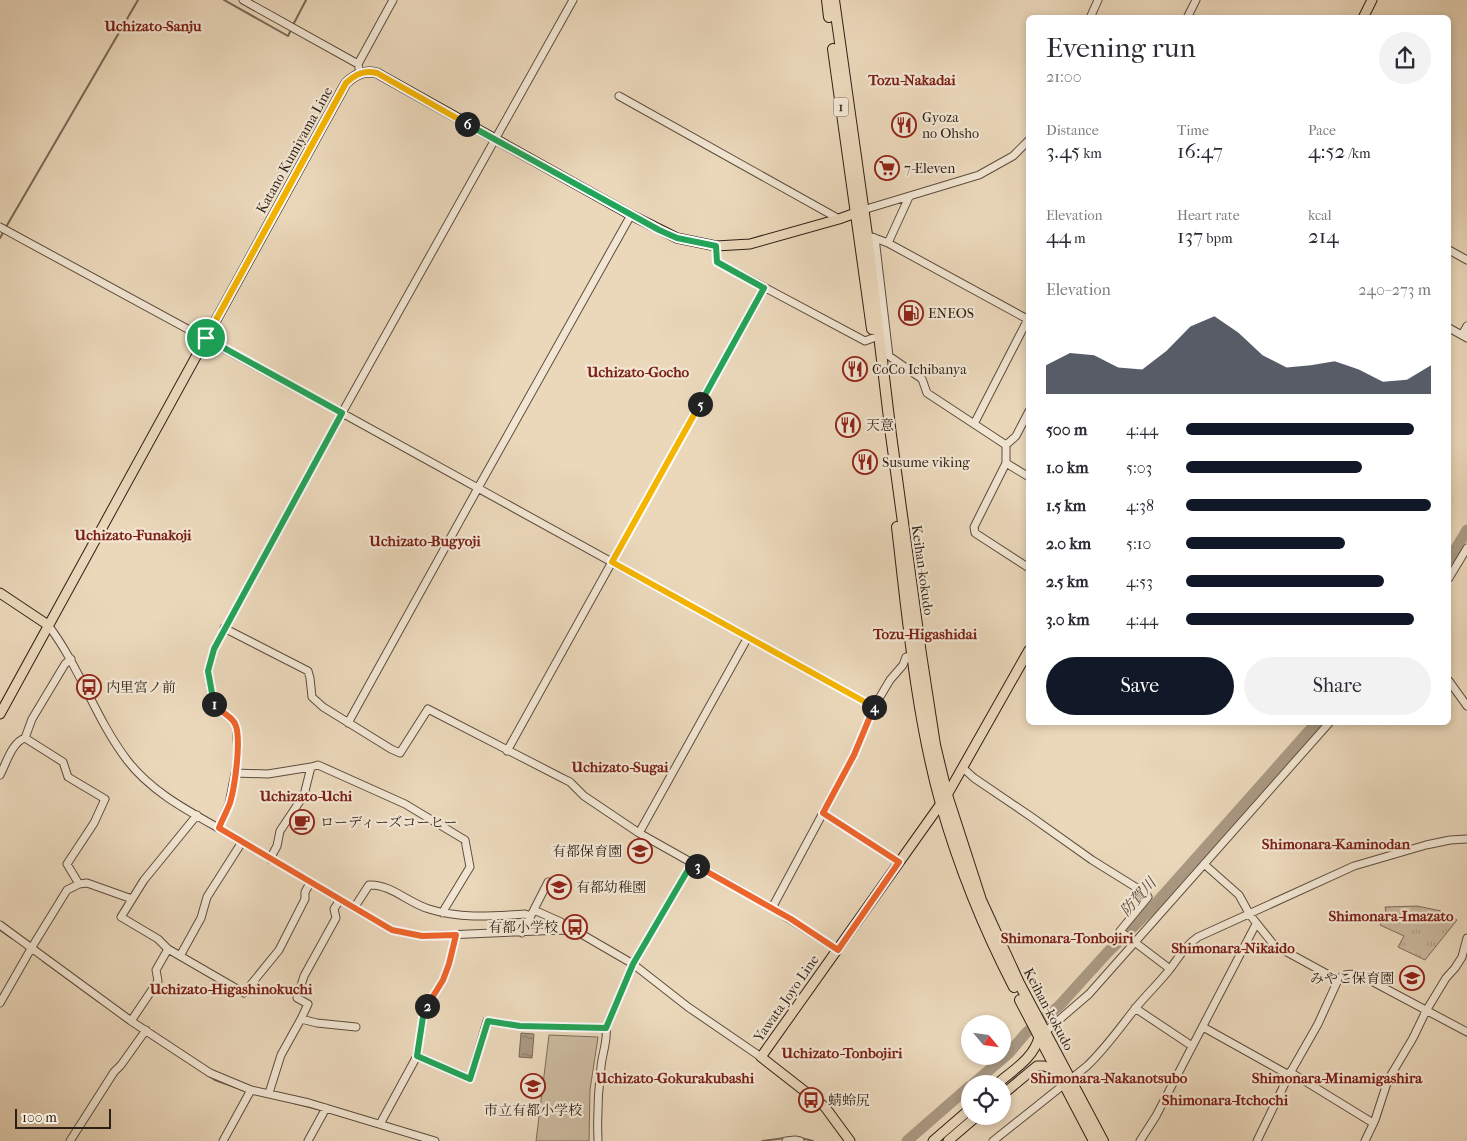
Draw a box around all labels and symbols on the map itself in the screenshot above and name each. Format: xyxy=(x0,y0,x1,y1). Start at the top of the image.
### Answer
district label: Uchizato-Sanju xyxy=(103,17,202,35)
district label: Tozu-Nakadai xyxy=(867,71,956,89)
street label: Katano Kumiyama Line xyxy=(253,84,336,217)
road number: 1 xyxy=(834,98,848,116)
place label: Gyoza no Ohsho xyxy=(922,109,979,142)
pin: 6 xyxy=(454,112,480,136)
restaurant icon: Gyoza no Ohsho xyxy=(891,112,917,138)
supermarket icon: 7-Eleven xyxy=(874,155,900,181)
place label: 7-Eleven xyxy=(904,160,955,177)
fuel station icon: ENEOS xyxy=(898,300,924,326)
place label: ENEOS xyxy=(928,305,974,322)
pin xyxy=(185,317,227,359)
restaurant icon: CoCo Ichibanya xyxy=(842,356,868,382)
place label: CoCo Ichibanya xyxy=(872,361,967,378)
district label: Uchizato-Gocho xyxy=(586,363,690,381)
pin: 5 xyxy=(688,392,712,416)
restaurant icon: 天意 xyxy=(835,412,861,438)
place label: 天意 xyxy=(866,417,894,434)
restaurant icon: Susume viking xyxy=(852,449,878,475)
place label: Susume viking xyxy=(882,454,970,471)
street label: Keihan-kokudo xyxy=(908,524,937,616)
district label: Uchizato-Funakoji xyxy=(74,526,192,544)
district label: Uchizato-Bugyoji xyxy=(368,532,481,550)
district label: Tozu-Higashidai xyxy=(872,625,978,643)
bus stop icon: 内里宮ノ前 xyxy=(76,674,102,700)
place label: 内里宮ノ前 xyxy=(106,679,176,696)
pin: 1 xyxy=(202,692,226,716)
pin: 4 xyxy=(862,694,886,720)
district label: Uchizato-Sugai xyxy=(570,758,669,776)
district label: Uchizato-Uchi xyxy=(259,787,353,805)
cafe icon: ローディーズコーヒー xyxy=(289,809,315,835)
place label: ローディーズコーヒー xyxy=(320,814,458,831)
district label: Shimonara-Kaminodan xyxy=(1262,835,1410,853)
school or university icon: 有都保育園 xyxy=(627,838,653,864)
place label: 有都保育園 xyxy=(552,843,622,860)
pin: 3 xyxy=(684,854,710,878)
water label: 防賀川 xyxy=(1116,873,1161,920)
school or university icon: 有都幼稚園 xyxy=(546,874,572,900)
place label: 有都幼稚園 xyxy=(576,879,646,896)
district label: Shimonara-Imazato xyxy=(1328,907,1454,925)
bus stop icon: 有都小学校 xyxy=(562,914,588,940)
place label: 有都小学校 xyxy=(488,919,558,936)
district label: Shimonara-Tonbojiri xyxy=(1001,929,1134,947)
district label: Shimonara-Nikaido xyxy=(1171,939,1295,957)
street label: Yawata Joyo Line xyxy=(750,951,823,1046)
street label: Keihan-kokudo xyxy=(1020,965,1077,1053)
school or university icon: みやこ保育園 xyxy=(1399,965,1425,991)
place label: みやこ保育園 xyxy=(1310,970,1394,987)
district label: Uchizato-Higashinokuchi xyxy=(149,980,313,998)
pin: 2 xyxy=(414,994,440,1018)
north arrow xyxy=(961,1015,1011,1065)
district label: Uchizato-Tonbojiri xyxy=(781,1044,903,1062)
district label: Uchizato-Gokurakubashi xyxy=(595,1069,755,1087)
district label: Shimonara-Nakanotsubo xyxy=(1031,1069,1188,1087)
district label: Shimonara-Minamigashira xyxy=(1252,1069,1423,1087)
school or university icon: 市立有都小学校 xyxy=(520,1073,546,1099)
bus stop icon: 蜻蛉尻 xyxy=(798,1087,824,1113)
district label: Shimonara-Itchochi xyxy=(1162,1091,1289,1109)
place label: 蜻蛉尻 xyxy=(828,1092,870,1109)
place label: 市立有都小学校 xyxy=(484,1102,582,1119)
scale bar xyxy=(15,1106,111,1129)

